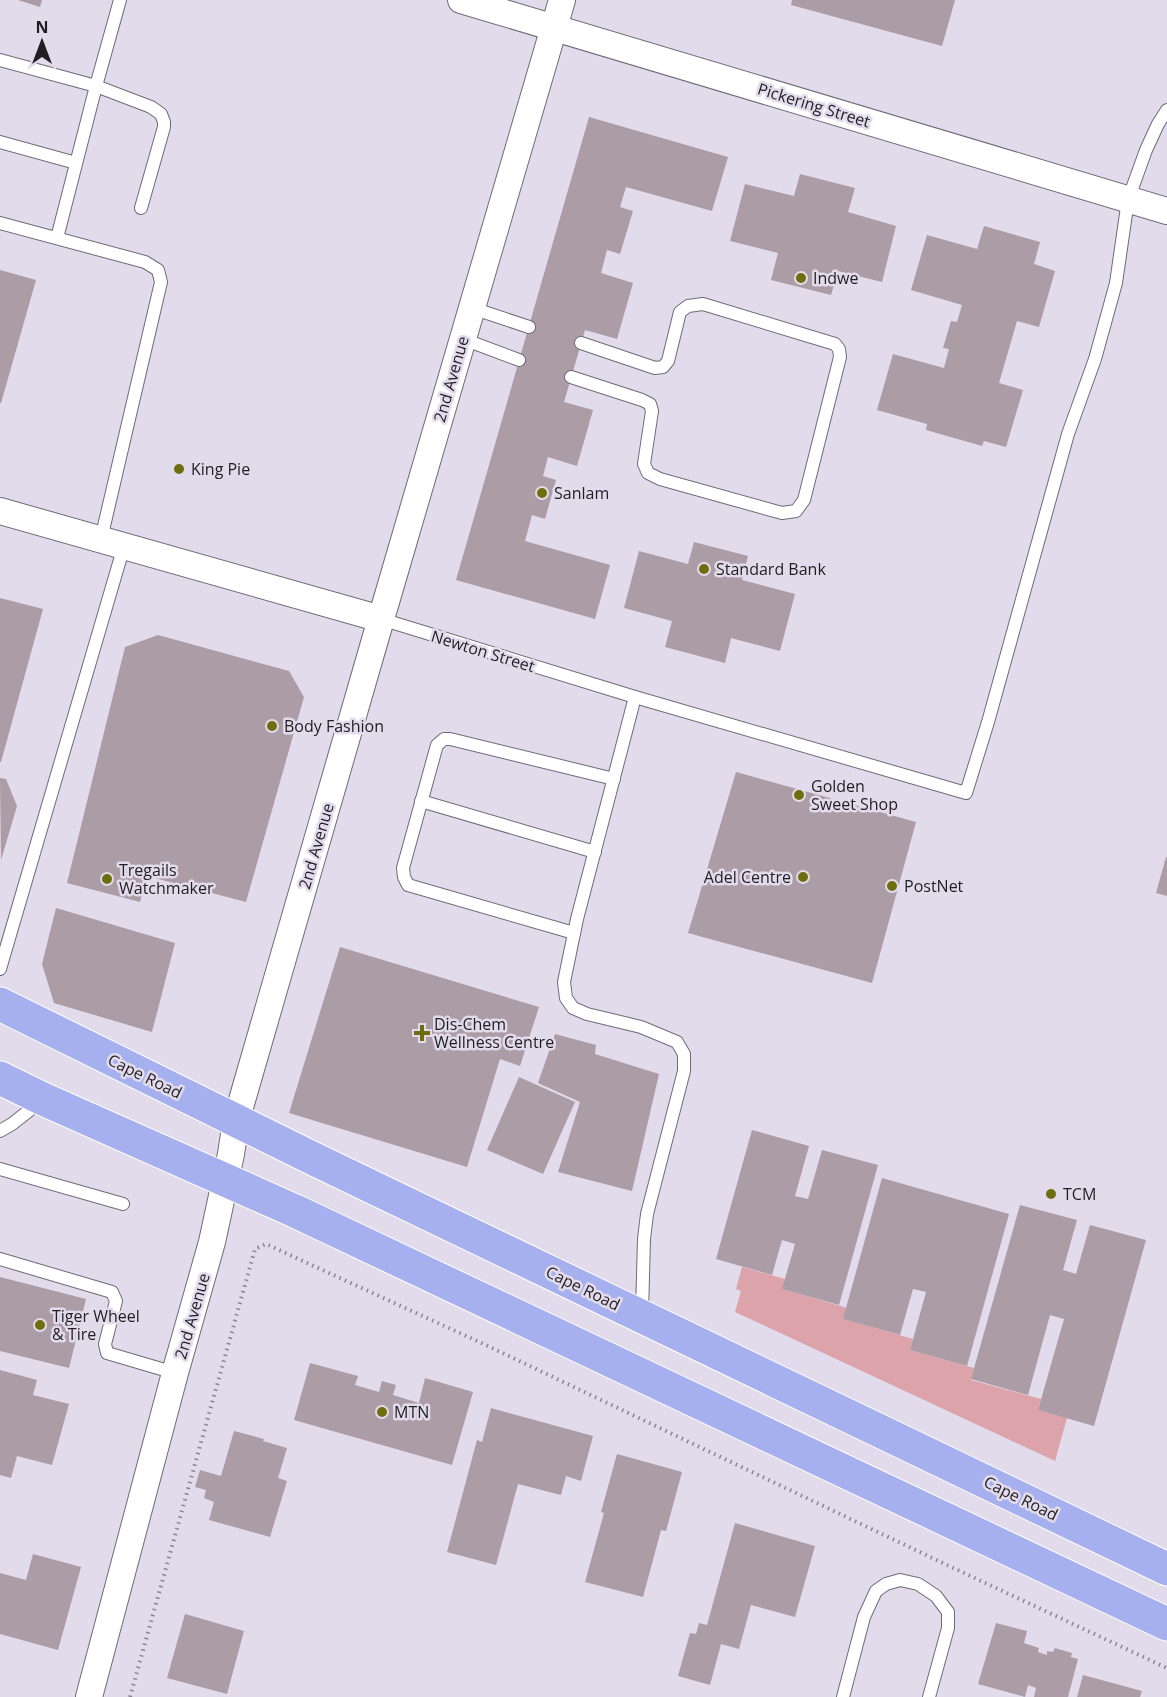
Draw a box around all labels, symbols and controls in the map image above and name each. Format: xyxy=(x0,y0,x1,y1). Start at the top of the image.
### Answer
north arrow xyxy=(12,12,72,72)
text: N xyxy=(35,16,49,38)
street label: Pickering Street xyxy=(755,77,873,133)
place label: Indwe xyxy=(813,267,858,289)
marker: Indwe xyxy=(794,271,808,285)
street label: 2nd Avenue xyxy=(428,333,474,425)
place label: King Pie xyxy=(191,458,250,480)
marker: King Pie xyxy=(172,462,186,476)
place label: Sanlam xyxy=(554,482,609,504)
marker: Sanlam xyxy=(535,486,549,500)
place label: Standard Bank xyxy=(716,558,826,580)
marker: Standard Bank xyxy=(697,562,711,576)
street label: Newton Street xyxy=(428,625,538,677)
place label: Body Fashion xyxy=(284,715,384,737)
marker: Body Fashion xyxy=(265,719,279,733)
place label: Golden Sweet Shop xyxy=(811,775,898,815)
marker: Golden Sweet Shop xyxy=(792,788,806,802)
street label: 2nd Avenue xyxy=(293,800,339,892)
place label: Tregails Watchmaker xyxy=(119,859,214,899)
place label: Adel Centre xyxy=(704,866,791,888)
marker: Adel Centre xyxy=(796,870,810,884)
marker: Tregails Watchmaker xyxy=(100,872,114,886)
place label: PostNet xyxy=(904,875,964,897)
marker: PostNet xyxy=(885,879,899,893)
place label: Dis-Chem Wellness Centre xyxy=(434,1013,554,1053)
marker: Dis-Chem Wellness Centre xyxy=(415,1026,429,1040)
street label: Cape Road xyxy=(104,1049,186,1103)
place label: TCM xyxy=(1063,1183,1096,1205)
marker: TCM xyxy=(1044,1187,1058,1201)
street label: Cape Road xyxy=(542,1261,624,1315)
street label: 2nd Avenue xyxy=(169,1270,215,1362)
place label: Tiger Wheel & Tire xyxy=(52,1305,140,1345)
marker: Tiger Wheel & Tire xyxy=(33,1318,47,1332)
place label: MTN xyxy=(394,1401,429,1423)
marker: MTN xyxy=(375,1405,389,1419)
street label: Cape Road xyxy=(980,1471,1062,1525)

